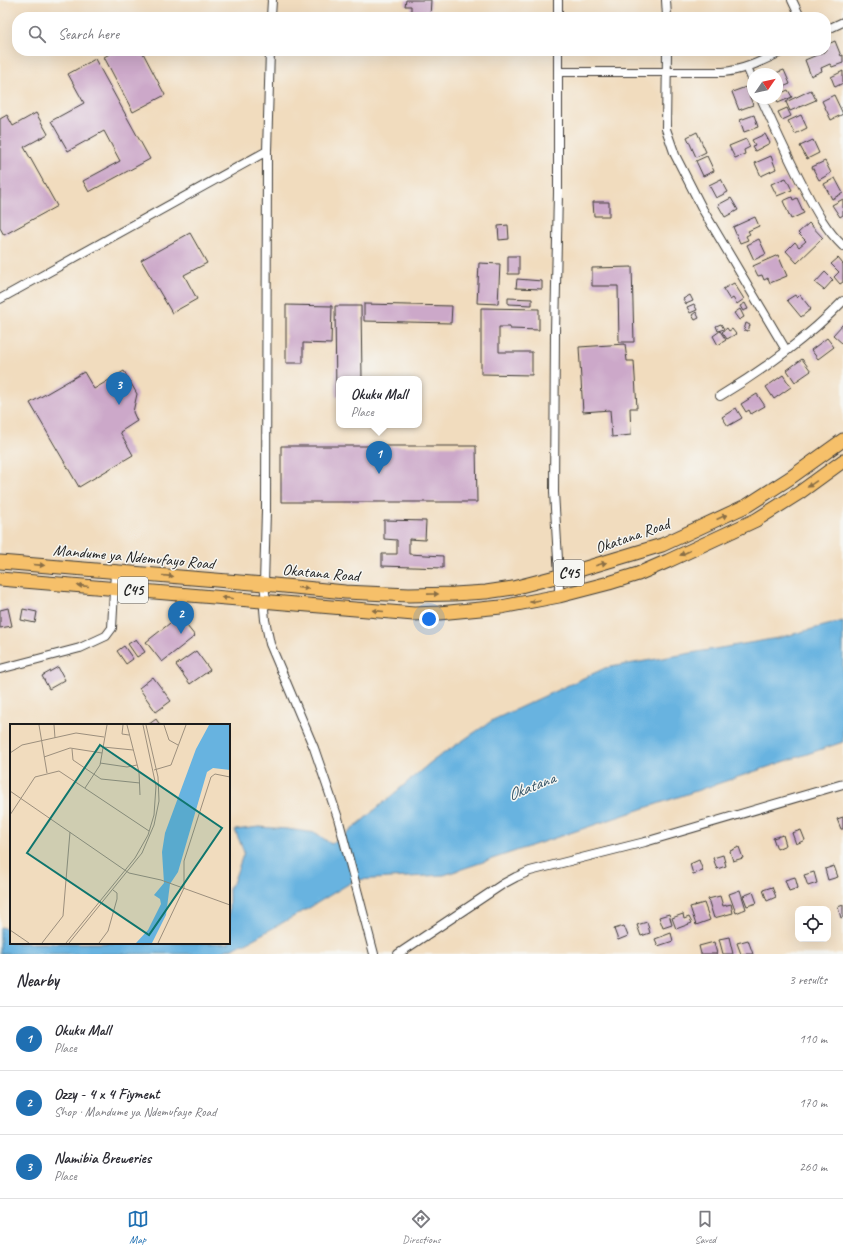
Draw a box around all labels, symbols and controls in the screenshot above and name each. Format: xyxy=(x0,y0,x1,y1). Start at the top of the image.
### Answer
search box xyxy=(12,12,831,56)
icon: search xyxy=(26,23,48,45)
text: Search here xyxy=(58,25,119,44)
north arrow xyxy=(747,68,783,104)
pin: 3 xyxy=(106,372,132,405)
popup xyxy=(336,376,422,428)
text: Okuku Mall xyxy=(351,385,407,404)
text: Place xyxy=(351,404,374,420)
pin: 1 xyxy=(366,441,392,474)
one-way arrow xyxy=(806,480,817,488)
street label: Okatana Road xyxy=(593,513,675,558)
one-way arrow xyxy=(717,514,728,520)
street label: Mandume ya Ndemufayo Road xyxy=(52,540,218,574)
one-way arrow xyxy=(680,550,691,556)
street label: Okatana Road xyxy=(282,560,363,587)
road number: C45 xyxy=(554,560,584,586)
one-way arrow xyxy=(596,561,608,567)
one-way arrow xyxy=(33,562,45,569)
one-way arrow xyxy=(162,572,174,579)
road number: C45 xyxy=(118,577,148,603)
one-way arrow xyxy=(77,583,89,589)
one-way arrow xyxy=(297,585,309,591)
one-way arrow xyxy=(427,591,440,597)
one-way arrow xyxy=(221,595,233,602)
one-way arrow xyxy=(529,598,541,604)
pin: 2 xyxy=(168,601,194,634)
one-way arrow xyxy=(372,608,384,614)
your location xyxy=(419,609,439,629)
inset map xyxy=(10,724,230,944)
water label: Okatana xyxy=(504,767,560,805)
map controls xyxy=(795,906,831,942)
button: locate xyxy=(795,906,831,942)
text: Nearby xyxy=(16,970,59,991)
text: 3 results xyxy=(789,972,827,988)
text: Okuku Mall xyxy=(54,1021,110,1040)
text: 1 xyxy=(26,1031,32,1047)
text: 110 m xyxy=(799,1031,827,1047)
text: Place xyxy=(54,1040,77,1056)
text: Ozzy - 4 x 4 Fiyment xyxy=(54,1085,160,1104)
text: 2 xyxy=(26,1095,32,1111)
text: 170 m xyxy=(799,1095,827,1111)
text: Shop · Mandume ya Ndemufayo Road xyxy=(54,1104,216,1120)
text: Namibia Breweries xyxy=(54,1149,151,1168)
text: 3 xyxy=(26,1159,32,1175)
text: 260 m xyxy=(799,1159,827,1175)
text: Place xyxy=(54,1168,77,1184)
tab: Map xyxy=(127,1208,149,1246)
tab: Directions xyxy=(402,1208,441,1246)
tab: Saved xyxy=(694,1208,716,1246)

